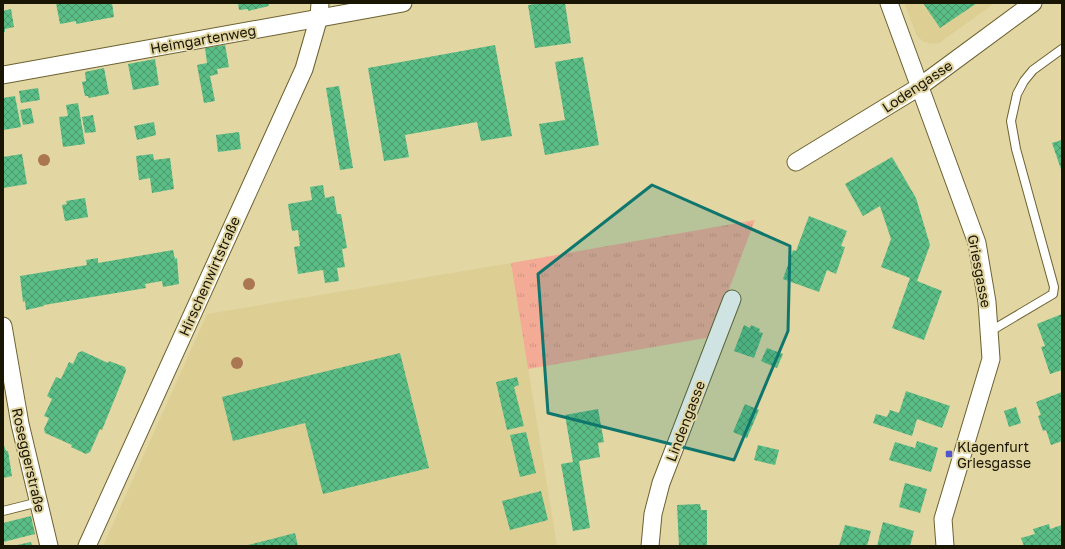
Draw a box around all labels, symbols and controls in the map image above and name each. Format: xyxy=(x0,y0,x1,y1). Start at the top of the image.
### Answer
street label: Heimgartenweg xyxy=(149,21,257,57)
street label: Lodengasse xyxy=(879,56,955,116)
street label: Hirschenwirtstraße xyxy=(175,214,243,338)
street label: Griesgasse xyxy=(965,233,995,309)
street label: Lindengasse xyxy=(662,378,708,464)
street label: Roseggerstraße xyxy=(9,406,49,514)
place label: Klagenfurt Griesgasse xyxy=(957,438,1031,471)
marker: Klagenfurt Griesgasse xyxy=(944,449,954,459)

